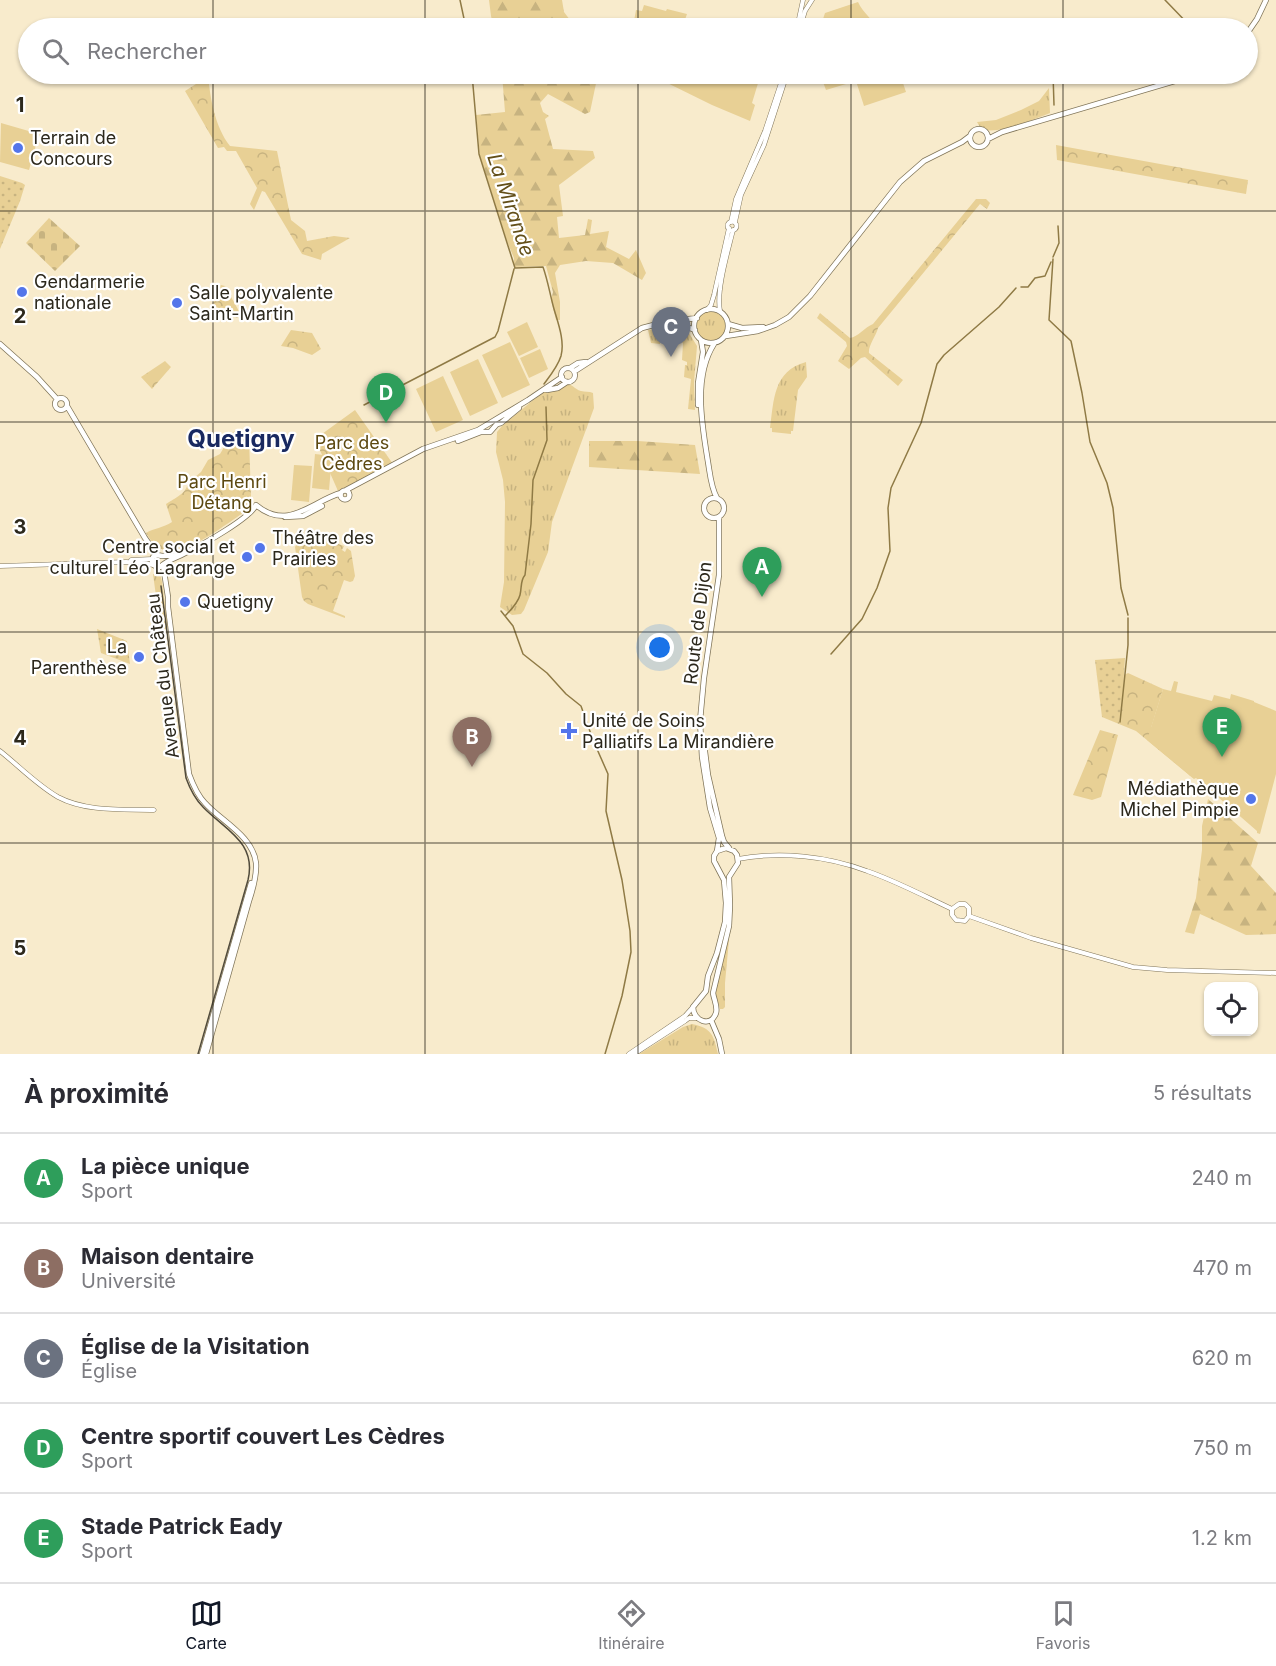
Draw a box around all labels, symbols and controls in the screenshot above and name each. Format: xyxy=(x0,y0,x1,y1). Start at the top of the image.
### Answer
search box xyxy=(18,18,1258,84)
icon: search xyxy=(39,35,72,68)
text: Rechercher xyxy=(87,38,207,64)
text: 1 xyxy=(16,93,24,117)
place label: Terrain de Concours xyxy=(30,127,116,169)
marker: Terrain de Concours xyxy=(11,141,25,155)
water label: La Mirande xyxy=(482,150,540,260)
place label: Gendarmerie nationale xyxy=(34,271,145,313)
place label: Salle polyvalente Saint-Martin xyxy=(189,282,333,324)
marker: Gendarmerie nationale xyxy=(15,285,29,299)
marker: Salle polyvalente Saint-Martin xyxy=(170,296,184,310)
text: 2 xyxy=(14,304,26,328)
pin: C xyxy=(652,308,690,357)
pin: D xyxy=(366,374,406,423)
district label: Quetigny xyxy=(187,424,295,453)
park label: Parc des Cèdres xyxy=(315,432,389,474)
park label: Parc Henri Détang xyxy=(177,471,267,513)
text: 3 xyxy=(14,515,26,539)
place label: Théâtre des Prairies xyxy=(272,527,374,569)
place label: Centre social et culturel Léo Lagrange xyxy=(50,536,235,578)
marker: Théâtre des Prairies xyxy=(253,541,267,555)
pin: A xyxy=(742,548,782,597)
marker: Centre social et culturel Léo Lagrange xyxy=(240,550,254,564)
street label: Route de Dijon xyxy=(680,560,715,686)
place label: Quetigny xyxy=(197,591,274,612)
street label: Avenue du Château xyxy=(142,592,183,760)
marker: Quetigny xyxy=(178,595,192,609)
your location xyxy=(645,633,674,662)
place label: La Parenthèse xyxy=(31,636,127,678)
marker: La Parenthèse xyxy=(132,650,146,664)
pin: E xyxy=(1202,708,1242,757)
place label: Unité de Soins Palliatifs La Mirandière xyxy=(582,710,774,752)
pin: B xyxy=(452,718,492,767)
marker: Unité de Soins Palliatifs La Mirandière xyxy=(560,722,578,740)
text: 4 xyxy=(13,726,27,750)
place label: Médiathèque Michel Pimpie xyxy=(1120,778,1239,820)
marker: Médiathèque Michel Pimpie xyxy=(1244,792,1258,806)
text: 5 xyxy=(14,936,26,960)
map controls xyxy=(1204,982,1258,1036)
button: locate xyxy=(1204,982,1258,1036)
text: À proximité xyxy=(24,1078,169,1109)
text: 5 résultats xyxy=(1153,1081,1252,1105)
text: La pièce unique xyxy=(81,1153,250,1179)
text: A xyxy=(36,1166,51,1190)
text: 240 m xyxy=(1191,1166,1252,1190)
text: Sport xyxy=(81,1179,132,1203)
text: Maison dentaire xyxy=(81,1243,254,1269)
text: B xyxy=(37,1256,50,1280)
text: 470 m xyxy=(1192,1256,1252,1280)
text: Université xyxy=(81,1269,176,1293)
text: Église de la Visitation xyxy=(81,1333,310,1359)
text: C xyxy=(36,1346,51,1370)
text: 620 m xyxy=(1192,1346,1252,1370)
text: Église xyxy=(81,1359,137,1383)
text: Centre sportif couvert Les Cèdres xyxy=(81,1423,445,1449)
text: D xyxy=(36,1436,51,1460)
text: 750 m xyxy=(1193,1436,1252,1460)
text: Sport xyxy=(81,1449,132,1473)
text: Stade Patrick Eady xyxy=(81,1513,283,1539)
text: E xyxy=(37,1526,50,1550)
text: 1.2 km xyxy=(1192,1526,1252,1550)
text: Sport xyxy=(81,1539,132,1563)
tab: Carte xyxy=(186,1597,227,1653)
tab: Itinéraire xyxy=(598,1597,665,1653)
tab: Favoris xyxy=(1036,1597,1090,1653)

